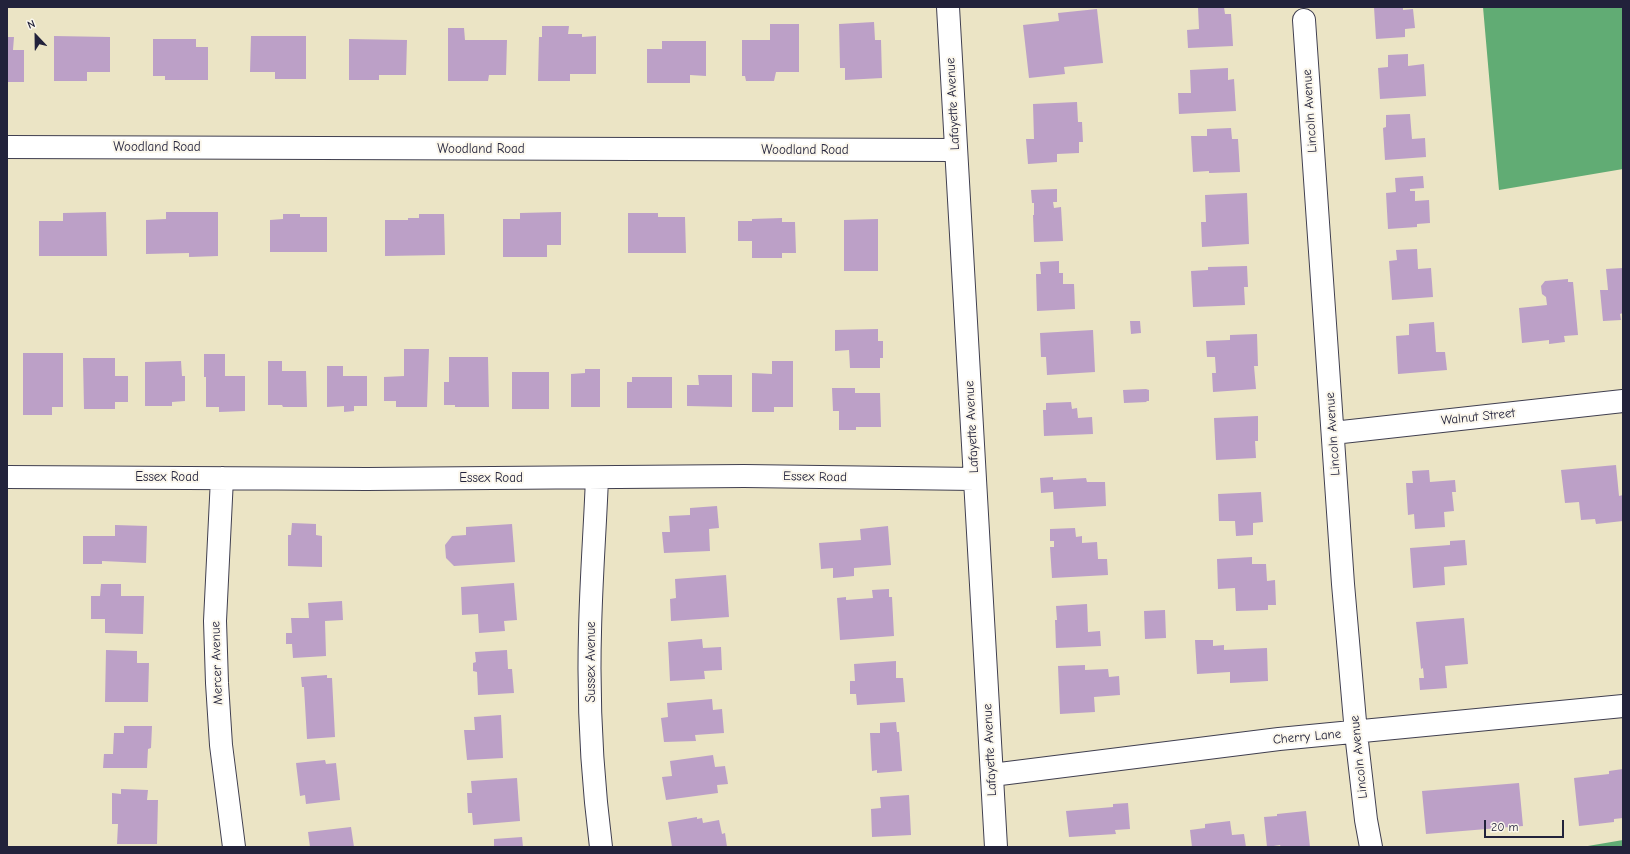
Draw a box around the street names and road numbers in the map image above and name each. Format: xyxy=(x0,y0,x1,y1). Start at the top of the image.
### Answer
street label: Lafayette Avenue xyxy=(943,57,963,151)
street label: Lincoln Avenue xyxy=(1299,69,1321,153)
street label: Woodland Road xyxy=(113,139,201,155)
street label: Woodland Road xyxy=(437,141,525,157)
street label: Woodland Road xyxy=(761,142,849,158)
street label: Lafayette Avenue xyxy=(962,380,982,474)
street label: Lincoln Avenue xyxy=(1322,392,1344,476)
street label: Walnut Street xyxy=(1440,405,1516,429)
street label: Essex Road xyxy=(135,469,199,485)
street label: Essex Road xyxy=(783,469,847,485)
street label: Essex Road xyxy=(459,470,523,486)
street label: Mercer Avenue xyxy=(208,621,226,705)
street label: Sussex Avenue xyxy=(583,621,599,703)
street label: Lafayette Avenue xyxy=(980,703,1000,797)
street label: Lincoln Avenue xyxy=(1347,715,1371,799)
street label: Cherry Lane xyxy=(1272,726,1342,748)

